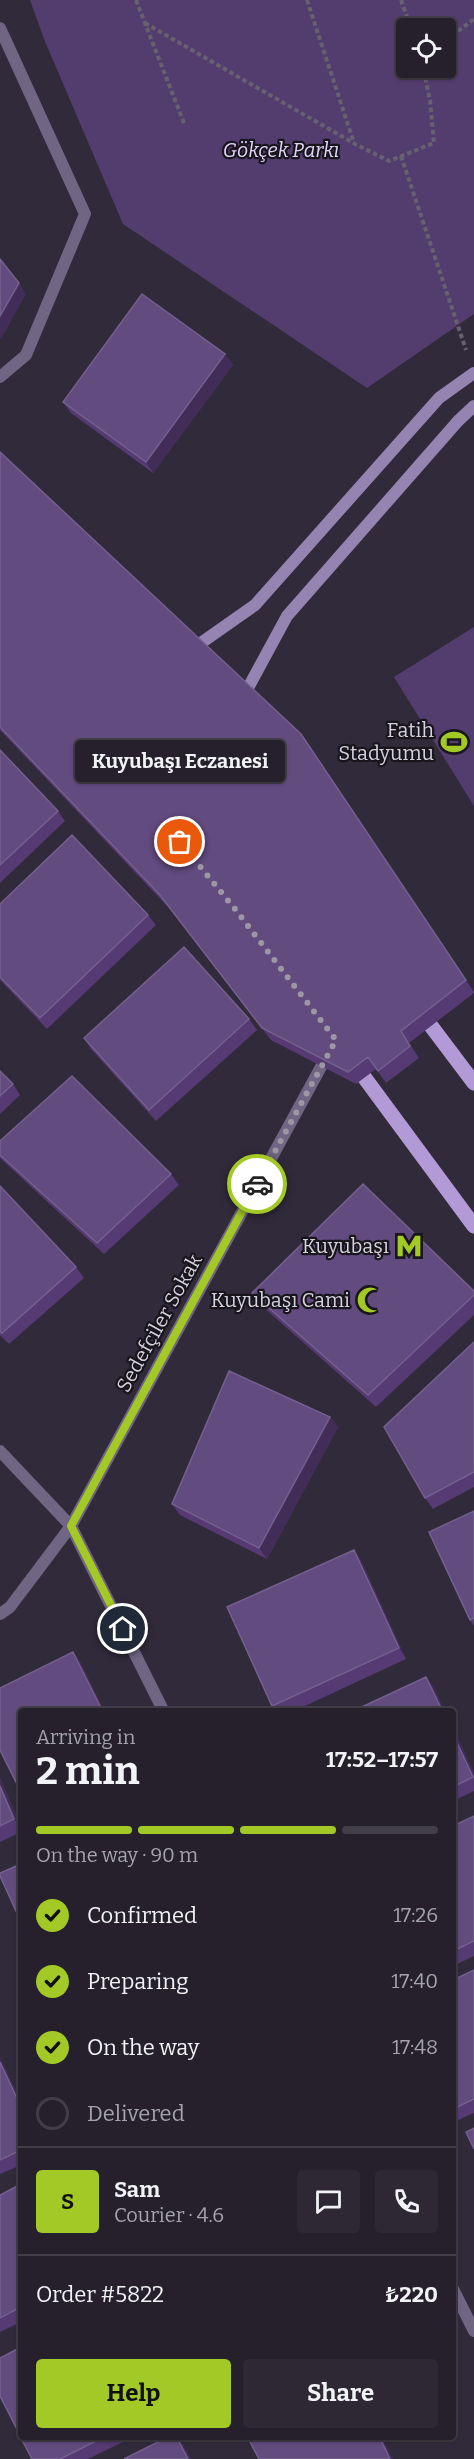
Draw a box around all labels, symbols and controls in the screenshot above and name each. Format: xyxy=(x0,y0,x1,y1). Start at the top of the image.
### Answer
map controls xyxy=(396,18,456,78)
button: locate xyxy=(396,18,456,78)
park label: Gökçek Parkı xyxy=(223,138,339,162)
place label: Fatih Stadyumu xyxy=(338,718,435,765)
sports icon: Fatih Stadyumu xyxy=(439,727,469,757)
callout: Kuyubaşı Eczanesi xyxy=(75,740,285,782)
text: Kuyubaşı Eczanesi xyxy=(92,749,268,773)
pin xyxy=(154,816,205,867)
icon: bag xyxy=(163,825,196,858)
courier xyxy=(227,1154,287,1214)
icon: car xyxy=(241,1168,274,1201)
metro station icon: Kuyubaşı xyxy=(394,1231,424,1261)
place label: Kuyubaşı xyxy=(302,1234,389,1258)
street label: Sedefçiler Sokak xyxy=(111,1249,207,1396)
mosque icon: Kuyubaşı Cami xyxy=(355,1285,385,1315)
place label: Kuyubaşı Cami xyxy=(211,1288,350,1312)
pin xyxy=(97,1603,148,1654)
icon: home xyxy=(106,1612,139,1645)
text: Arriving in xyxy=(36,1725,135,1749)
text: 17:52–17:57 xyxy=(326,1746,438,1773)
text: 2 min xyxy=(36,1748,140,1794)
text: On the way · 90 m xyxy=(36,1843,198,1867)
icon: check xyxy=(36,1899,69,1932)
text: Confirmed xyxy=(87,1902,197,1929)
text: 17:26 xyxy=(393,1903,438,1927)
icon: check xyxy=(36,1965,69,1998)
text: Preparing xyxy=(87,1968,189,1995)
text: 17:40 xyxy=(391,1969,438,1993)
icon: check xyxy=(36,2031,69,2064)
text: On the way xyxy=(87,2034,199,2061)
text: 17:48 xyxy=(392,2035,438,2059)
text: Delivered xyxy=(87,2100,185,2127)
button: chat xyxy=(297,2170,360,2233)
button: phone xyxy=(375,2170,438,2233)
text: Sam xyxy=(114,2176,160,2203)
text: S xyxy=(61,2188,74,2215)
text: Courier · 4.6 xyxy=(114,2203,224,2227)
text: Order #5822 xyxy=(36,2281,164,2308)
text: ₺220 xyxy=(384,2281,438,2308)
button: Help xyxy=(36,2359,231,2428)
button: Share xyxy=(243,2359,438,2428)

